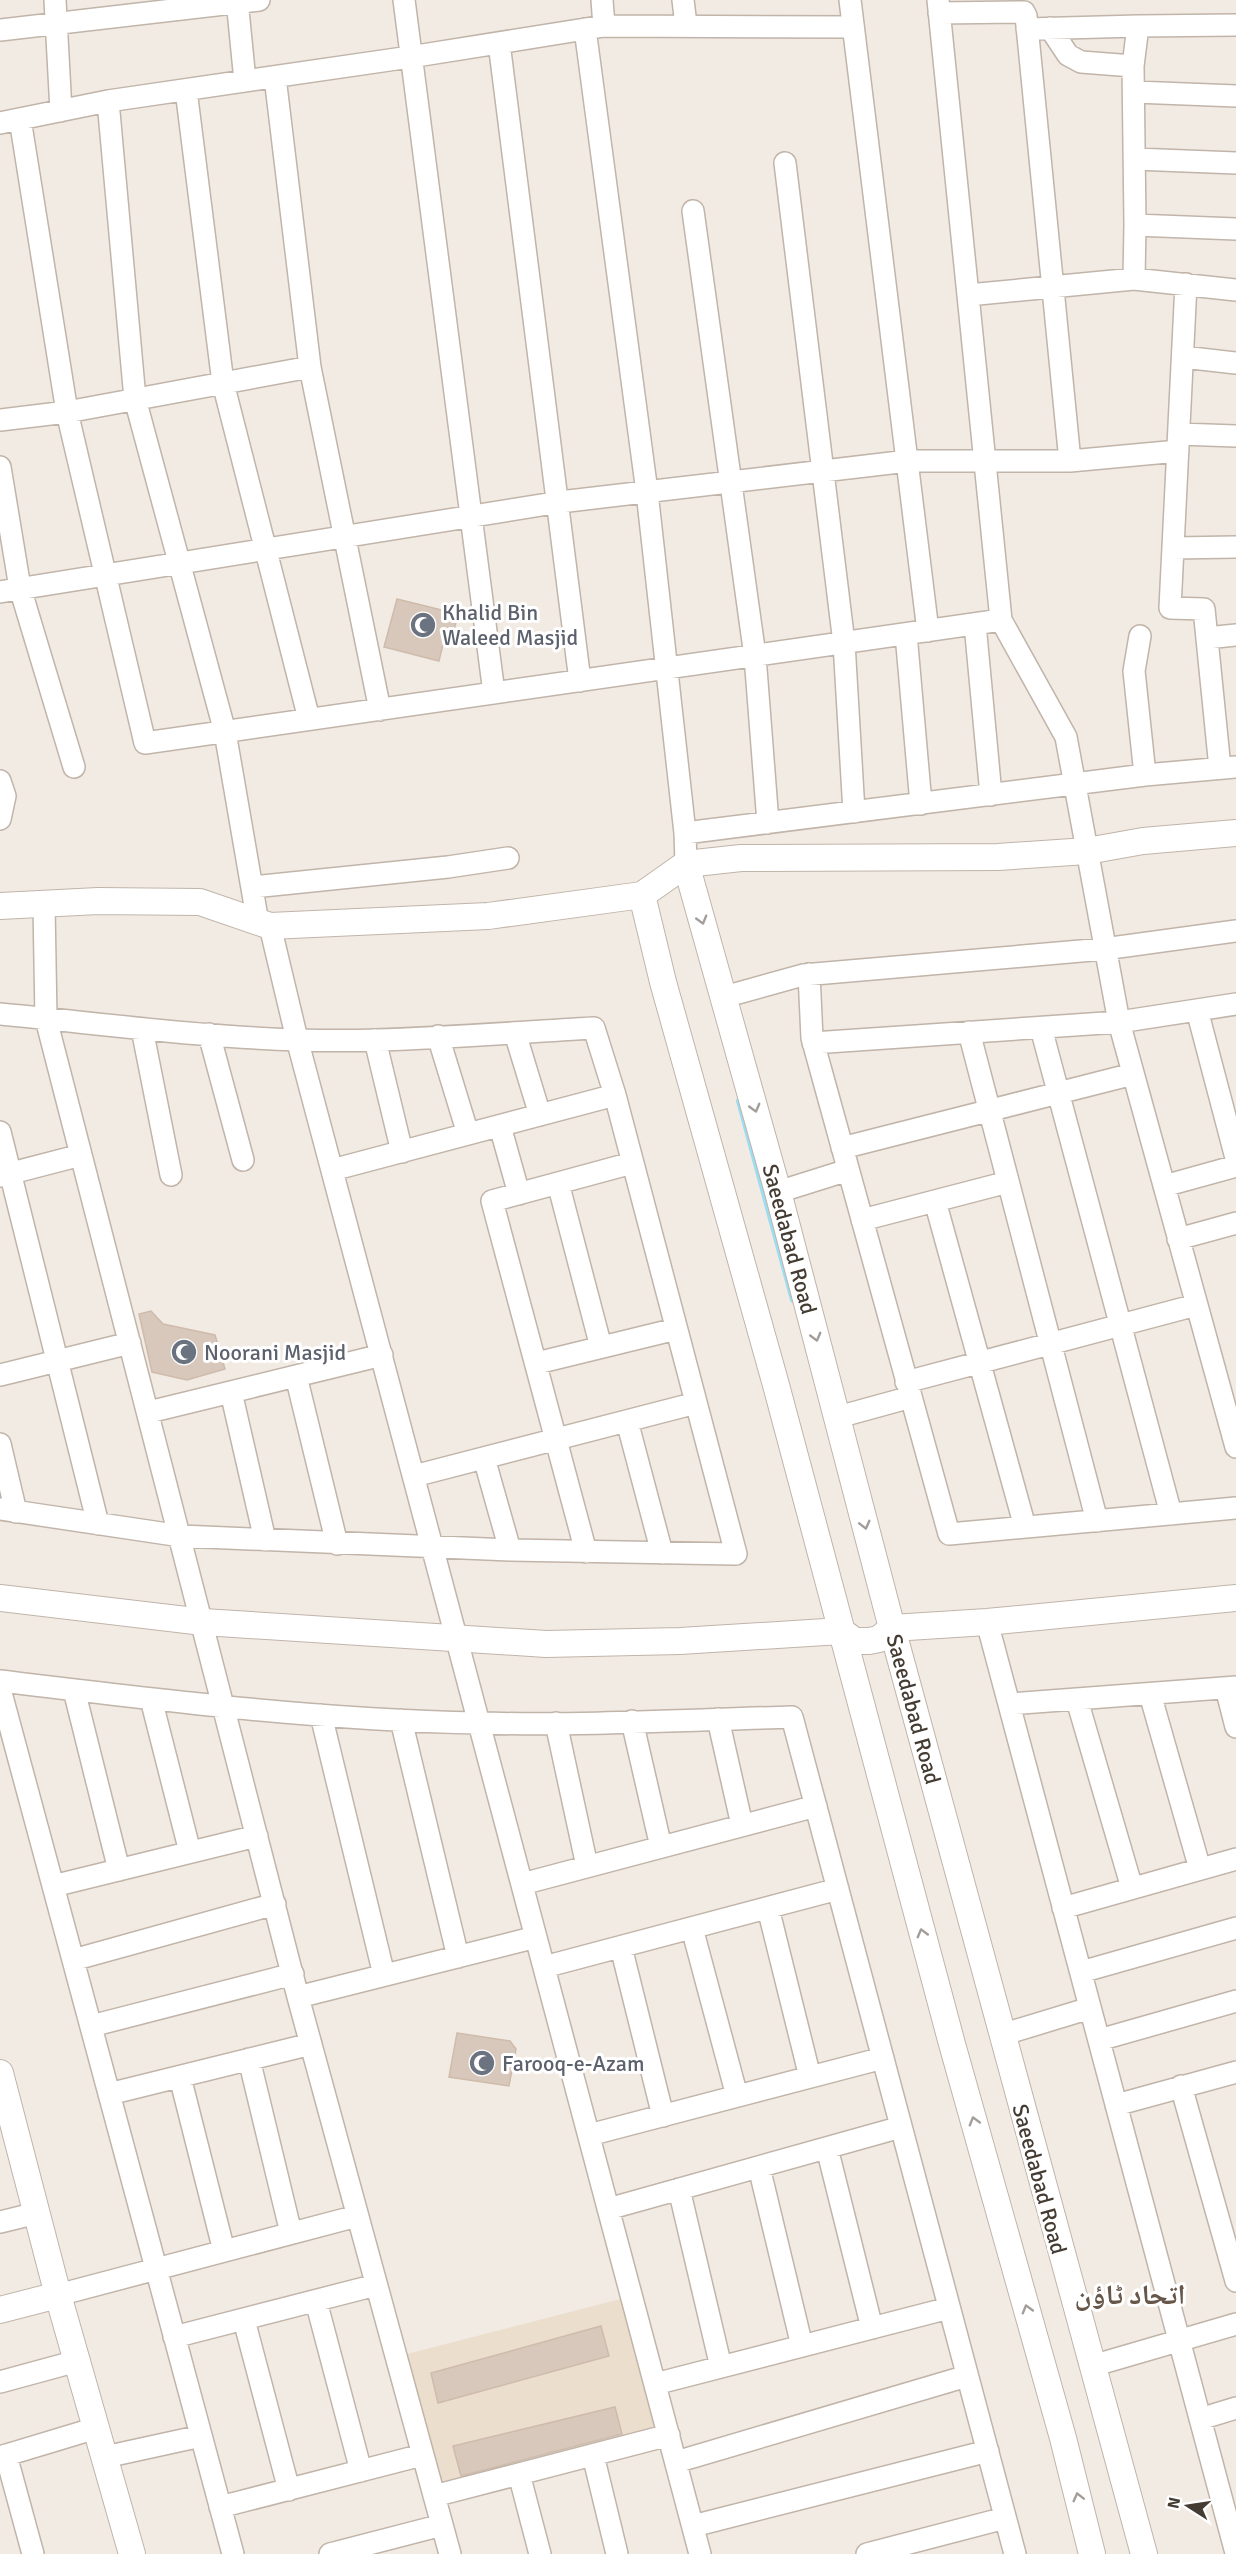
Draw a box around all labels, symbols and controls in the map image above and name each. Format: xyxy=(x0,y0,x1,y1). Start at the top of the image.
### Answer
place label: Khalid Bin Waleed Masjid xyxy=(442,599,578,651)
mosque icon: Khalid Bin Waleed Masjid xyxy=(408,610,438,640)
one-way arrow xyxy=(695,914,707,925)
one-way arrow xyxy=(747,1103,760,1113)
street label: Saeedabad Road xyxy=(756,1161,823,1317)
one-way arrow xyxy=(809,1332,822,1342)
mosque icon: Noorani Masjid xyxy=(169,1337,199,1367)
place label: Noorani Masjid xyxy=(204,1339,346,1366)
one-way arrow xyxy=(858,1520,871,1530)
street label: Saeedabad Road xyxy=(880,1631,947,1787)
one-way arrow xyxy=(917,1928,929,1939)
mosque icon: Farooq-e-Azam xyxy=(467,2048,497,2078)
place label: Farooq-e-Azam xyxy=(502,2050,644,2077)
street label: Saeedabad Road xyxy=(1006,2101,1073,2257)
one-way arrow xyxy=(969,2116,981,2127)
district label: اتحاد ٹاؤن xyxy=(1075,2278,1185,2312)
one-way arrow xyxy=(1022,2304,1034,2315)
north arrow xyxy=(1158,2476,1218,2536)
one-way arrow xyxy=(1072,2492,1085,2502)
text: N xyxy=(1163,2496,1185,2511)

